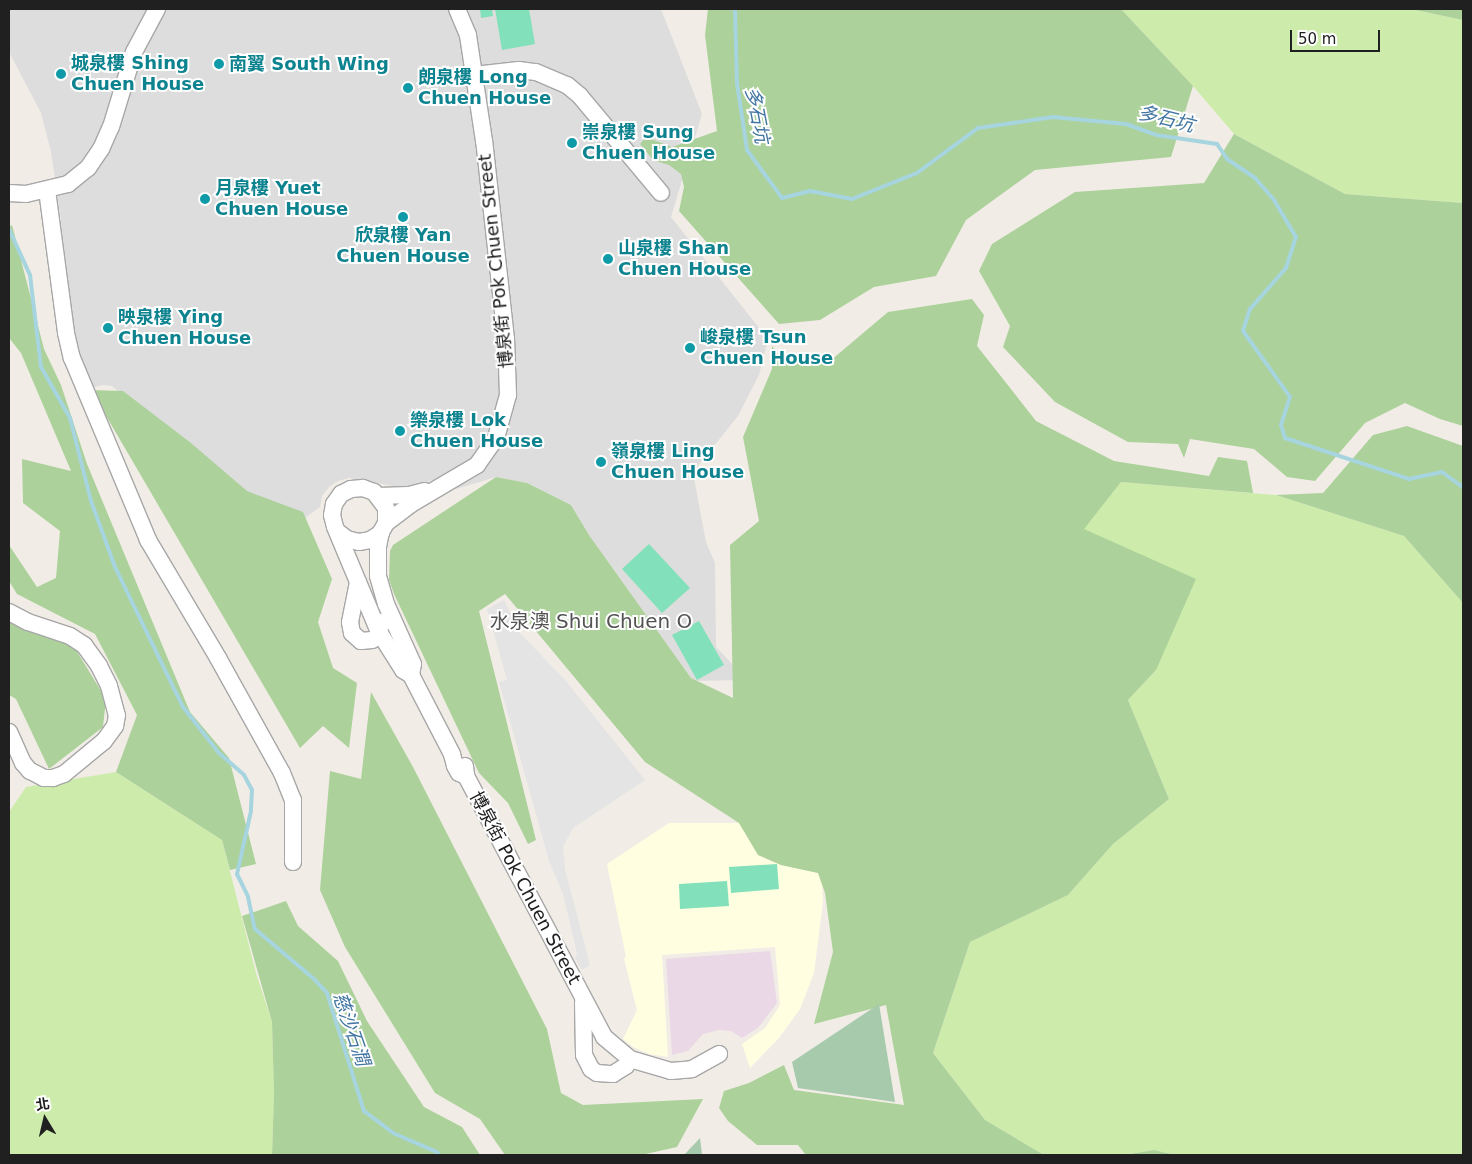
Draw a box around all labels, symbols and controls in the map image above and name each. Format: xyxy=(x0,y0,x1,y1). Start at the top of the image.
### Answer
scale bar xyxy=(1292,20,1382,52)
text: 50 m xyxy=(1298,30,1336,48)
place label: 城泉樓 Shing Chuen House xyxy=(71,53,204,96)
place label: 南翼 South Wing xyxy=(229,53,389,75)
marker: 南翼 South Wing xyxy=(213,58,225,70)
place label: 朗泉樓 Long Chuen House xyxy=(418,67,551,110)
marker: 城泉樓 Shing Chuen House xyxy=(55,68,67,80)
marker: 朗泉樓 Long Chuen House xyxy=(402,82,414,94)
water label: 多石坑 xyxy=(740,85,774,145)
water label: 多石坑 xyxy=(1136,101,1196,137)
place label: 崇泉樓 Sung Chuen House xyxy=(582,122,715,164)
marker: 崇泉樓 Sung Chuen House xyxy=(566,137,578,149)
street label: 博泉街 Pok Chuen Street xyxy=(474,153,518,369)
place label: 月泉樓 Yuet Chuen House xyxy=(215,178,348,220)
marker: 月泉樓 Yuet Chuen House xyxy=(199,193,211,205)
marker: 欣泉樓 Yan Chuen House xyxy=(397,211,409,223)
place label: 欣泉樓 Yan Chuen House xyxy=(336,225,470,268)
place label: 山泉樓 Shan Chuen House xyxy=(618,238,751,280)
marker: 山泉樓 Shan Chuen House xyxy=(602,253,614,265)
place label: 映泉樓 Ying Chuen House xyxy=(118,307,251,350)
marker: 映泉樓 Ying Chuen House xyxy=(102,322,114,334)
place label: 峻泉樓 Tsun Chuen House xyxy=(700,327,833,369)
marker: 峻泉樓 Tsun Chuen House xyxy=(684,342,696,354)
place label: 樂泉樓 Lok Chuen House xyxy=(410,410,543,452)
marker: 樂泉樓 Lok Chuen House xyxy=(394,425,406,437)
place label: 嶺泉樓 Ling Chuen House xyxy=(611,441,744,484)
marker: 嶺泉樓 Ling Chuen House xyxy=(595,456,607,468)
district label: 水泉澳 Shui Chuen O xyxy=(490,609,692,633)
street label: 博泉街 Pok Chuen Street xyxy=(465,788,585,988)
water label: 慈沙石澗 xyxy=(328,989,374,1069)
north arrow xyxy=(20,1094,70,1144)
text: 北 xyxy=(34,1095,51,1113)

